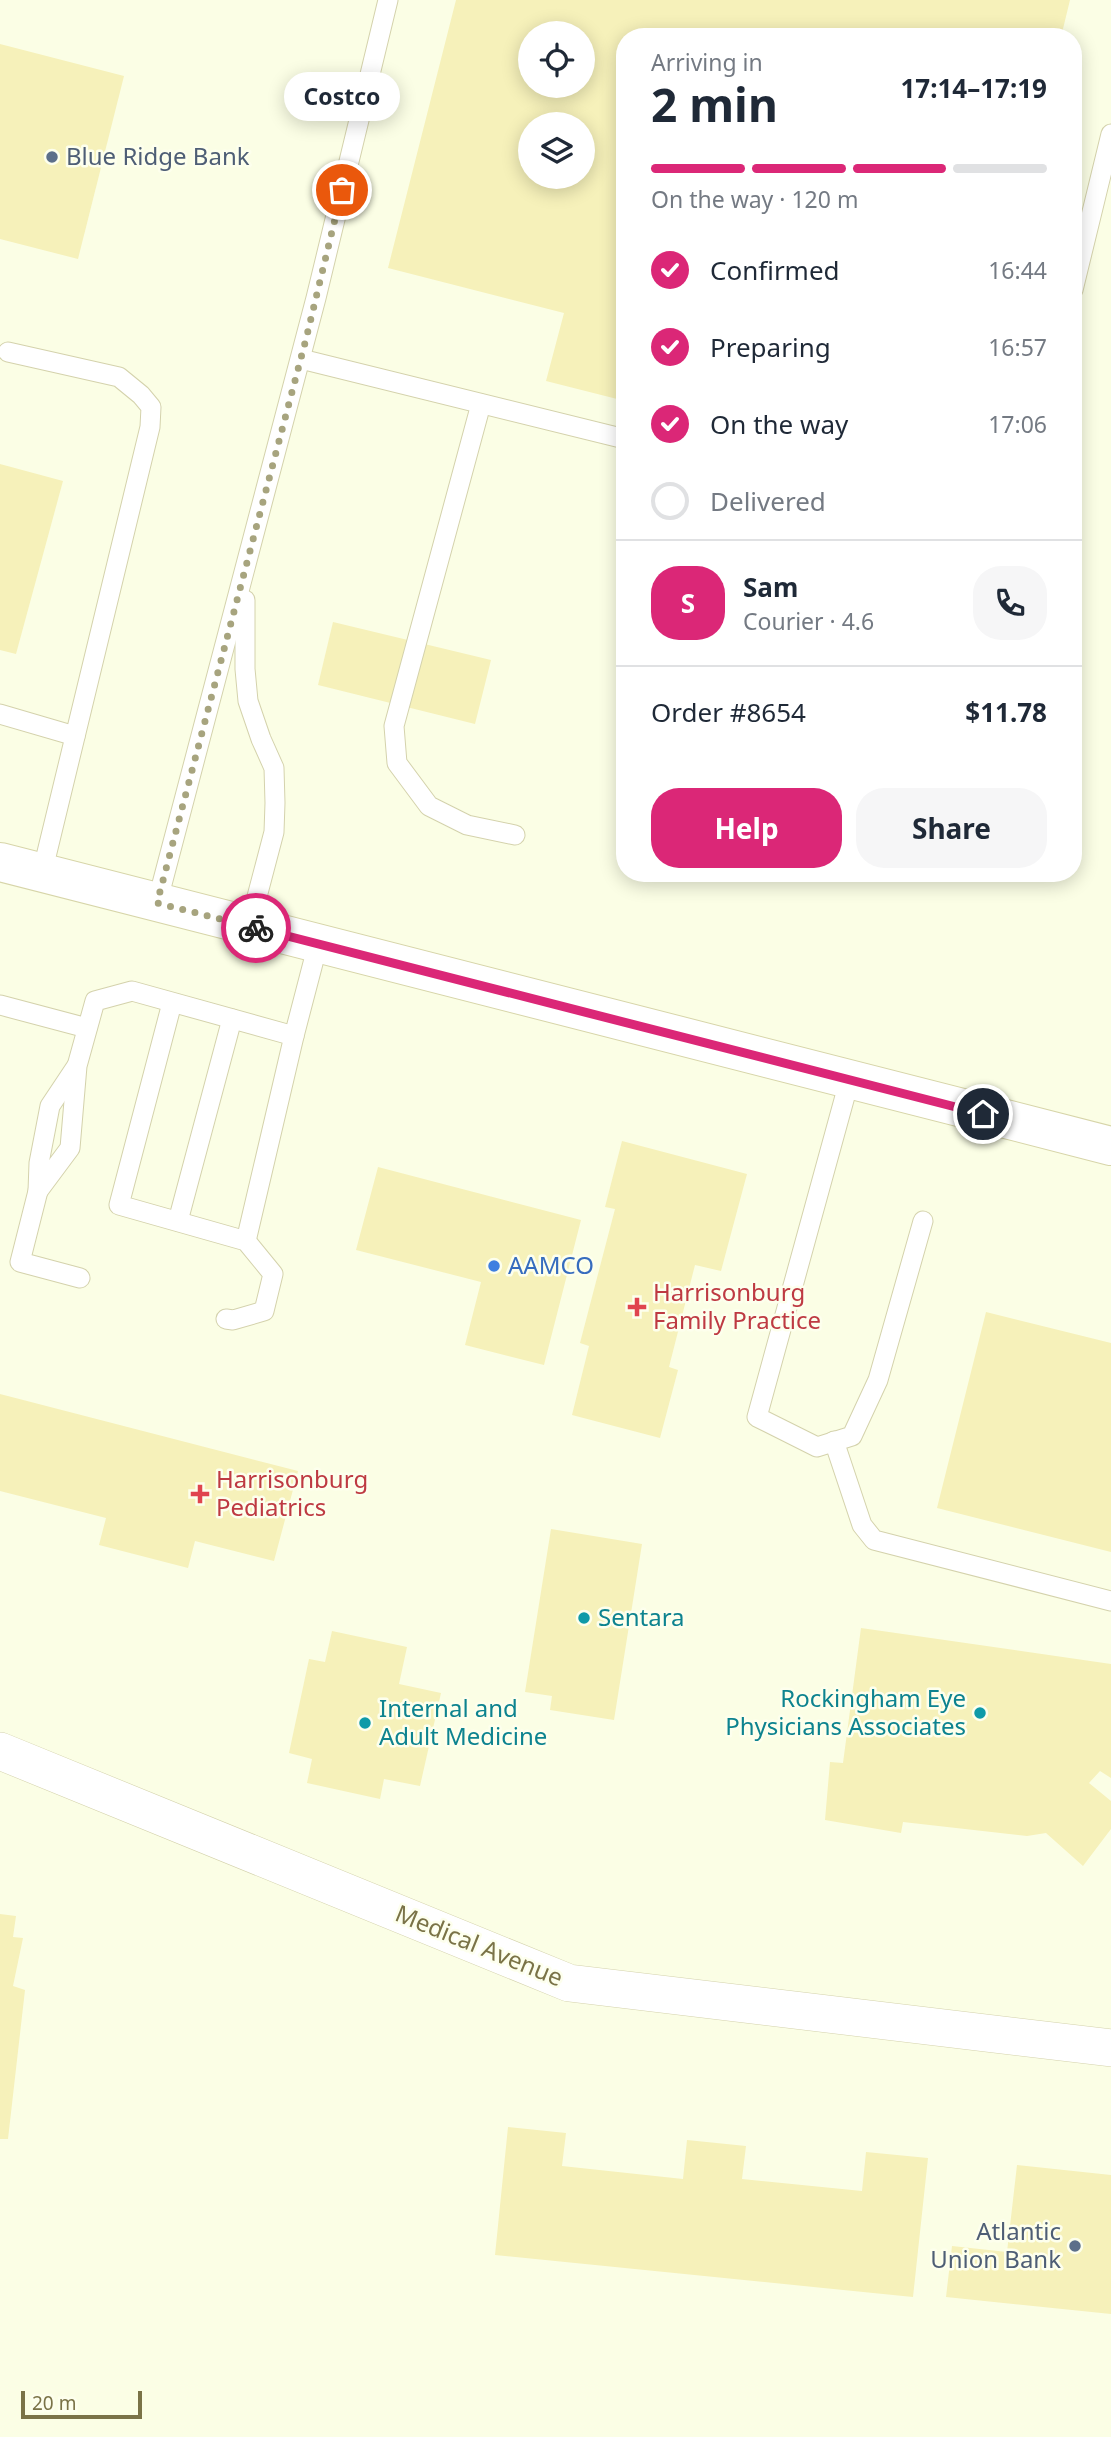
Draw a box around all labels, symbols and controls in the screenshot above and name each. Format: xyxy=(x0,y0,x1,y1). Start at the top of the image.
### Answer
map controls xyxy=(518,21,595,189)
button: locate xyxy=(518,21,595,98)
text: Arriving in xyxy=(651,46,763,78)
text: 17:14–17:19 xyxy=(900,70,1047,106)
callout: Costco xyxy=(284,71,400,120)
text: 2 min xyxy=(651,73,778,135)
text: Costco xyxy=(304,80,380,112)
button: layers xyxy=(518,112,595,189)
place label: Blue Ridge Bank xyxy=(66,139,250,172)
marker: Blue Ridge Bank xyxy=(44,149,60,165)
pin xyxy=(312,160,372,220)
icon: bag xyxy=(323,171,361,209)
text: On the way · 120 m xyxy=(651,183,858,215)
icon: check xyxy=(651,251,689,289)
text: Confirmed xyxy=(710,252,840,288)
text: 16:44 xyxy=(988,254,1047,286)
icon: check xyxy=(651,328,689,366)
text: Preparing xyxy=(710,329,831,365)
text: 16:57 xyxy=(988,331,1047,363)
icon: check xyxy=(651,405,689,443)
text: On the way xyxy=(710,406,848,442)
text: 17:06 xyxy=(988,408,1047,440)
text: Delivered xyxy=(710,483,826,519)
button: phone xyxy=(973,566,1047,640)
text: Sam xyxy=(743,569,798,605)
text: S xyxy=(681,585,695,621)
text: Courier · 4.6 xyxy=(743,605,874,637)
text: Order #8654 xyxy=(651,694,806,730)
text: $11.78 xyxy=(965,694,1047,730)
button: Help xyxy=(651,788,842,868)
button: Share xyxy=(856,788,1047,868)
courier xyxy=(221,893,291,963)
icon: bike xyxy=(237,909,275,947)
pin xyxy=(953,1084,1013,1144)
icon: home xyxy=(964,1095,1002,1133)
place label: AAMCO xyxy=(508,1248,594,1281)
marker: AAMCO xyxy=(486,1258,502,1274)
place label: Harrisonburg Family Practice xyxy=(653,1275,821,1336)
marker: Harrisonburg Family Practice xyxy=(627,1297,647,1317)
place label: Harrisonburg Pediatrics xyxy=(216,1462,368,1523)
marker: Harrisonburg Pediatrics xyxy=(190,1484,210,1504)
place label: Sentara xyxy=(598,1600,685,1633)
marker: Sentara xyxy=(576,1610,592,1626)
place label: Rockingham Eye Physicians Associates xyxy=(725,1681,966,1742)
place label: Internal and Adult Medicine xyxy=(379,1691,547,1752)
marker: Rockingham Eye Physicians Associates xyxy=(972,1705,988,1721)
marker: Internal and Adult Medicine xyxy=(357,1715,373,1731)
street label: Medical Avenue xyxy=(391,1896,568,1993)
place label: Atlantic Union Bank xyxy=(930,2214,1061,2275)
marker: Atlantic Union Bank xyxy=(1067,2238,1083,2254)
scale bar xyxy=(21,2388,142,2420)
text: 20 m xyxy=(32,2390,76,2416)

